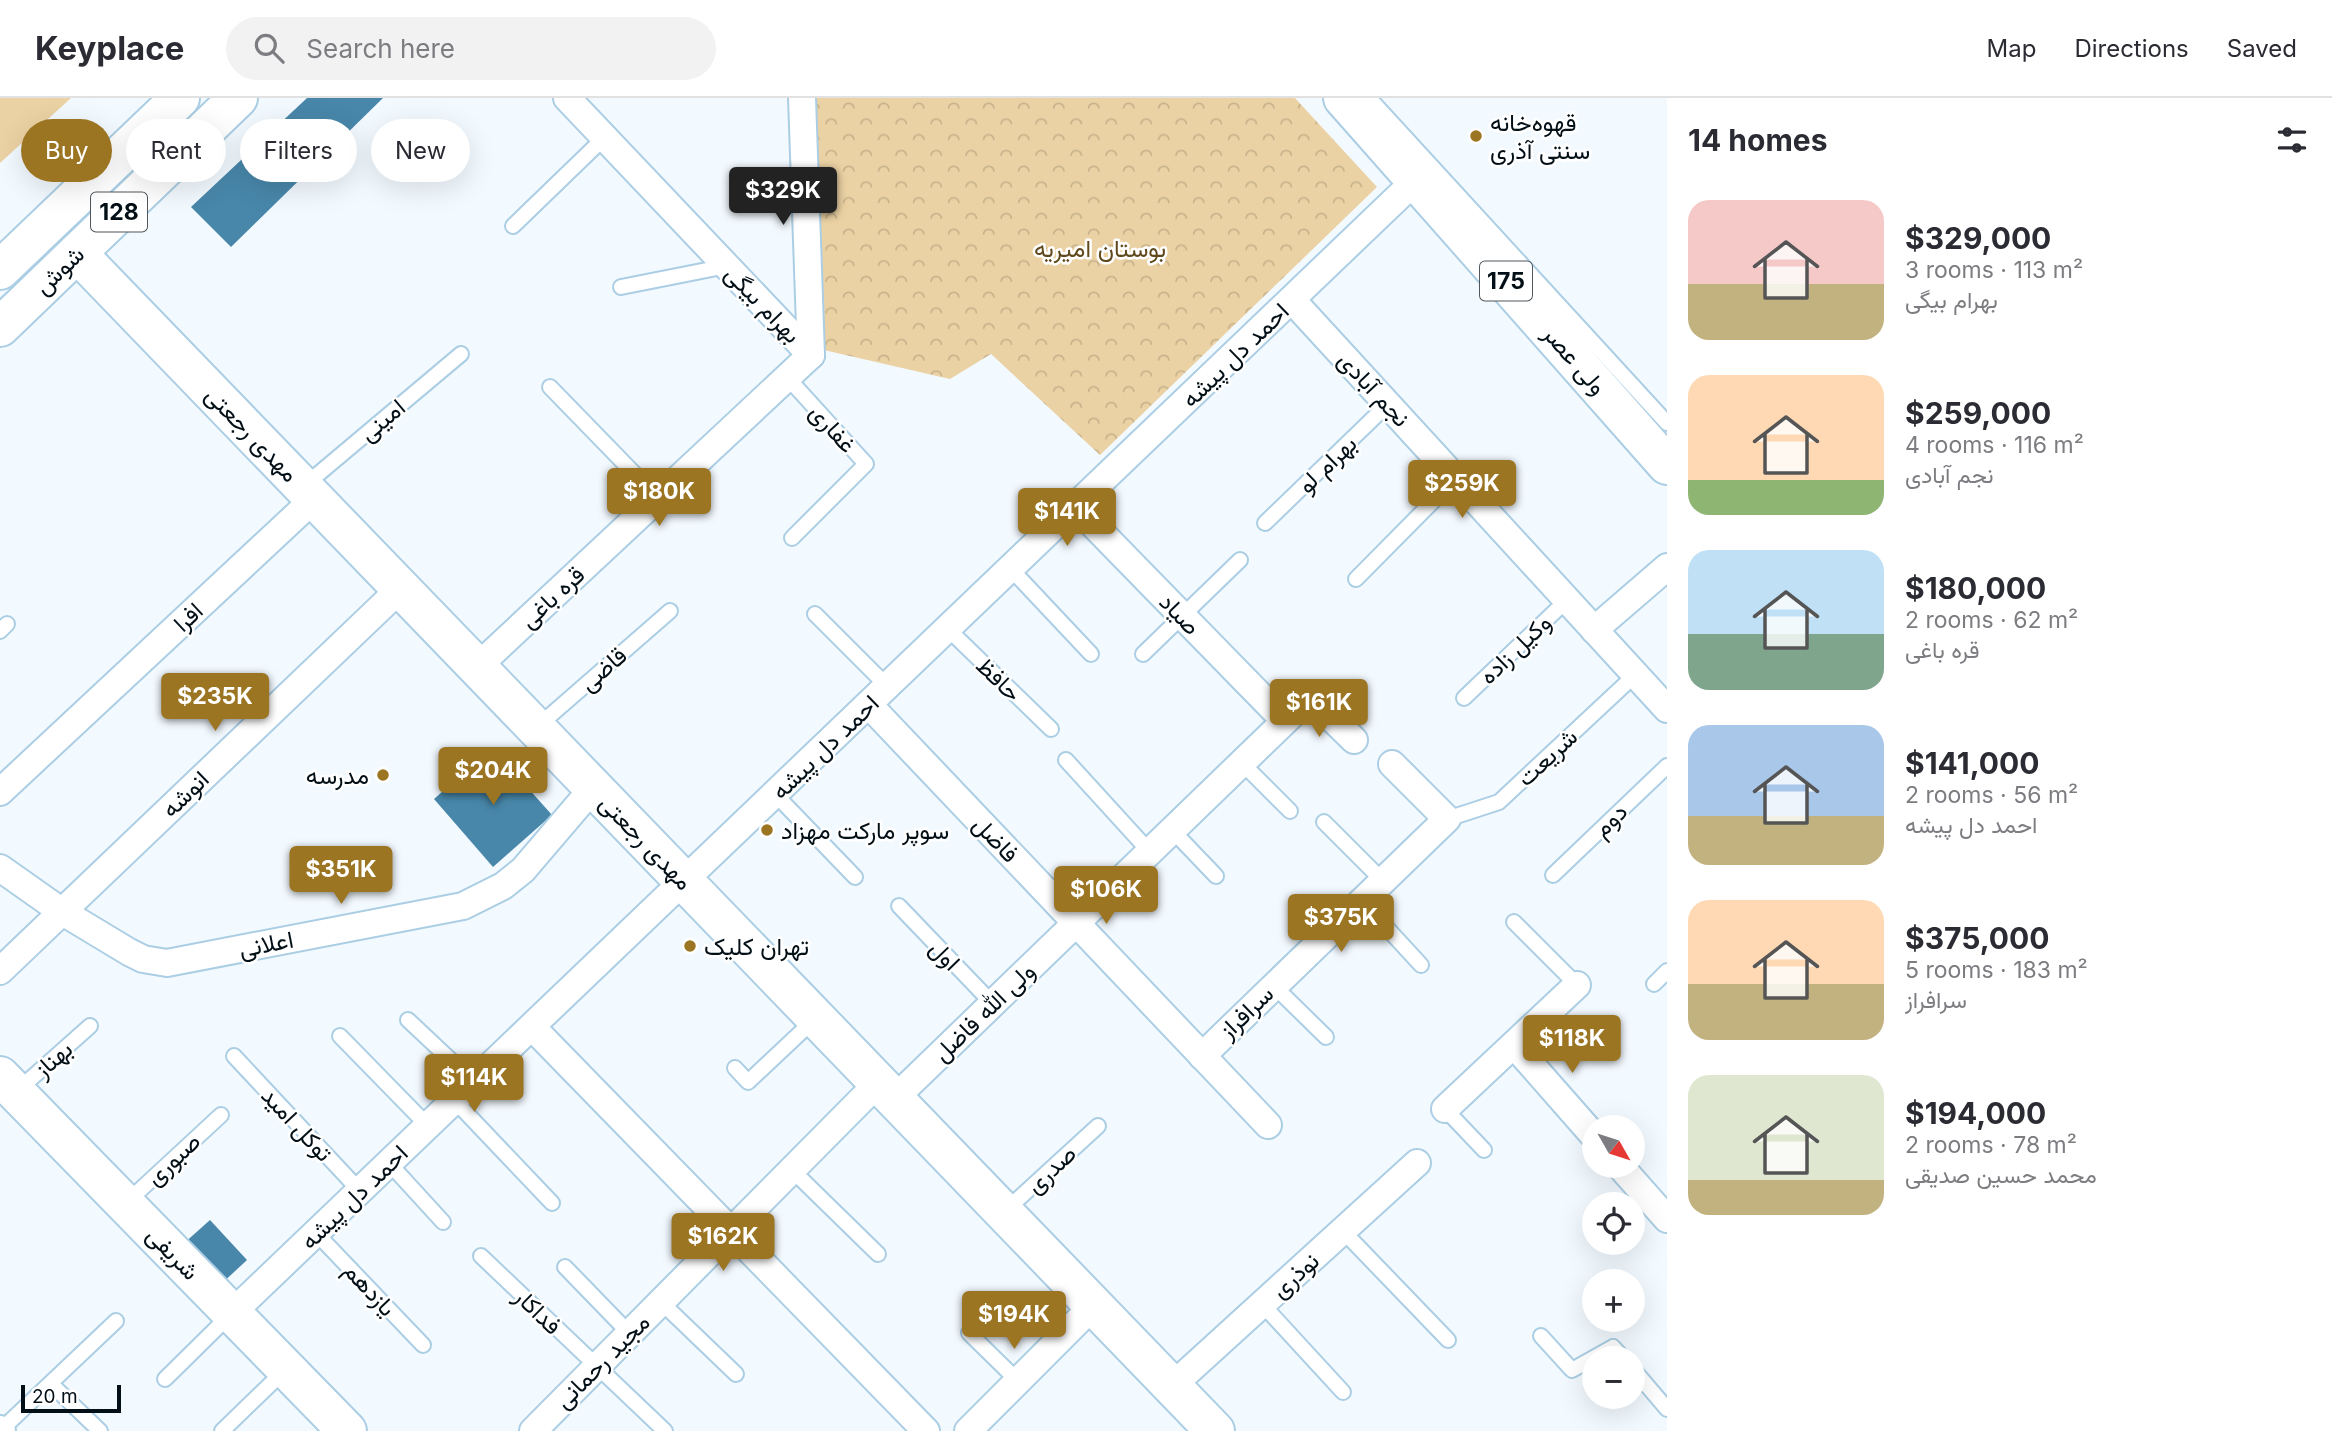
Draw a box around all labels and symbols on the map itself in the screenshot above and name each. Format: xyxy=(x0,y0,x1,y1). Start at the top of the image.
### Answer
place label: قهوه‌خانه سنتی آذری xyxy=(1490,108,1590,166)
marker: قهوه‌خانه سنتی آذری xyxy=(1468,128,1484,144)
pin: $329K xyxy=(734,167,832,227)
road number: 128 xyxy=(91,192,147,232)
park label: بوستان امیریه xyxy=(1034,234,1166,264)
street label: شوش xyxy=(28,239,91,301)
street label: بهرام بیگی xyxy=(717,259,807,350)
road number: 175 xyxy=(1480,262,1532,300)
street label: احمد دل پیشه xyxy=(1175,297,1296,415)
street label: ولی عصر xyxy=(1536,319,1613,401)
street label: نجم آبادی xyxy=(1330,345,1416,434)
street label: مهدی رجعتی xyxy=(199,380,305,488)
street label: امینی xyxy=(353,393,411,447)
street label: غفاری xyxy=(803,398,862,459)
street label: بهرام لو xyxy=(1291,429,1364,500)
pin: $259K xyxy=(1413,460,1511,520)
pin: $180K xyxy=(610,468,708,528)
pin: $141K xyxy=(1018,489,1116,548)
street label: قره باغی xyxy=(514,560,591,635)
street label: صیاد xyxy=(1153,587,1207,641)
street label: افرا xyxy=(167,596,209,638)
street label: وکیل زاده xyxy=(1473,608,1558,691)
street label: قاضی xyxy=(574,641,632,697)
street label: حافظ xyxy=(970,651,1028,707)
pin: $235K xyxy=(166,674,264,733)
pin: $161K xyxy=(1270,680,1368,739)
street label: احمد دل پیشه xyxy=(765,689,886,807)
street label: شریعت xyxy=(1511,722,1584,793)
pin: $204K xyxy=(444,748,542,807)
place label: مدرسه xyxy=(306,761,369,791)
street label: انوشه xyxy=(155,765,215,824)
marker: مدرسه xyxy=(375,767,391,783)
street label: مهدی رجعتی xyxy=(593,788,699,896)
street label: دوم xyxy=(1587,797,1635,845)
street label: فاضل xyxy=(967,810,1025,868)
place label: سوپر مارکت مهزاد xyxy=(781,816,949,847)
marker: سوپر مارکت مهزاد xyxy=(759,822,775,838)
pin: $351K xyxy=(292,846,390,906)
pin: $106K xyxy=(1057,866,1155,926)
pin: $375K xyxy=(1292,894,1390,954)
street label: اعلانی xyxy=(236,925,296,963)
place label: تهران کلیک xyxy=(704,932,809,962)
street label: اول xyxy=(923,934,966,977)
marker: تهران کلیک xyxy=(682,938,698,954)
street label: ولی الله فاضل xyxy=(927,956,1042,1068)
street label: سرافراز xyxy=(1212,979,1280,1046)
pin: $118K xyxy=(1523,1016,1621,1075)
street label: بهناز xyxy=(27,1034,79,1085)
pin: $114K xyxy=(425,1054,523,1114)
street label: توکل امید xyxy=(255,1081,339,1168)
north arrow xyxy=(1582,1115,1645,1178)
street label: صبوری xyxy=(140,1126,207,1192)
street label: احمد دل پیشه xyxy=(294,1139,415,1257)
street label: صدری xyxy=(1020,1139,1083,1200)
pin: $162K xyxy=(674,1214,772,1273)
street label: شریفی xyxy=(140,1220,205,1286)
street label: نوذری xyxy=(1265,1246,1325,1305)
street label: یازدهم xyxy=(336,1256,402,1323)
street label: فداکار xyxy=(507,1281,568,1341)
pin: $194K xyxy=(965,1292,1063,1351)
street label: مجید رحمانی xyxy=(549,1308,656,1415)
scale bar xyxy=(21,1382,121,1414)

